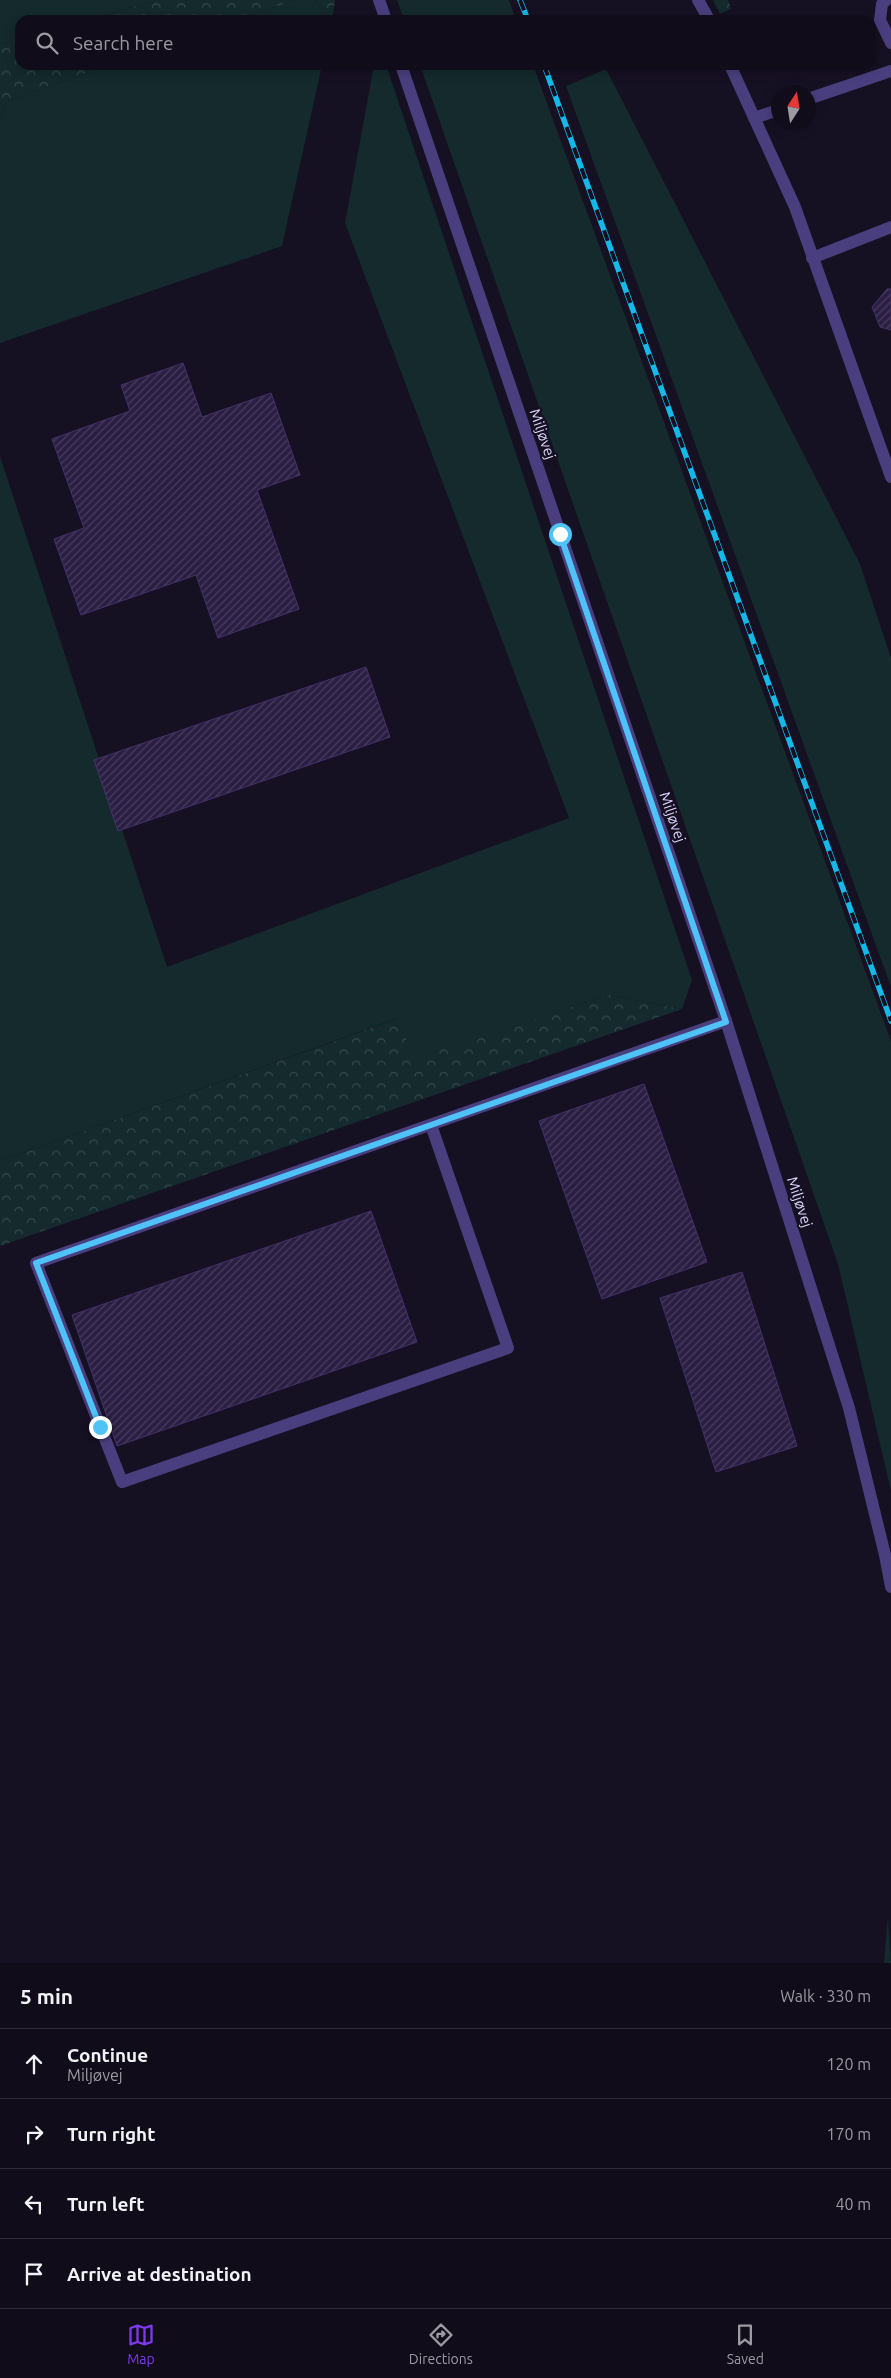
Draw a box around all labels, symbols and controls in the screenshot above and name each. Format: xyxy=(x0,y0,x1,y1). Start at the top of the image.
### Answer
search box xyxy=(15,15,876,70)
icon: search xyxy=(33,29,61,57)
text: Search here xyxy=(73,32,173,54)
north arrow xyxy=(771,85,816,130)
street label: Miljøvej xyxy=(526,407,560,461)
route start xyxy=(549,523,572,546)
street label: Miljøvej xyxy=(656,790,690,844)
street label: Miljøvej xyxy=(784,1175,816,1229)
route end xyxy=(89,1416,112,1439)
text: 5 min xyxy=(20,1984,73,2008)
text: Walk · 330 m xyxy=(780,1987,871,2005)
text: Continue xyxy=(67,2044,148,2066)
icon: ahead xyxy=(20,2050,48,2078)
text: 120 m xyxy=(826,2055,871,2073)
text: Miljøvej xyxy=(67,2066,123,2084)
icon: right xyxy=(20,2120,48,2148)
text: Turn right xyxy=(67,2123,155,2145)
text: 170 m xyxy=(826,2125,871,2143)
icon: left xyxy=(20,2190,48,2218)
text: Turn left xyxy=(67,2193,145,2215)
text: 40 m xyxy=(835,2195,871,2213)
icon: arrive xyxy=(20,2260,48,2288)
text: Arrive at destination xyxy=(67,2263,252,2285)
tab: Map xyxy=(127,2321,155,2367)
tab: Directions xyxy=(409,2321,473,2367)
tab: Saved xyxy=(727,2321,764,2367)

